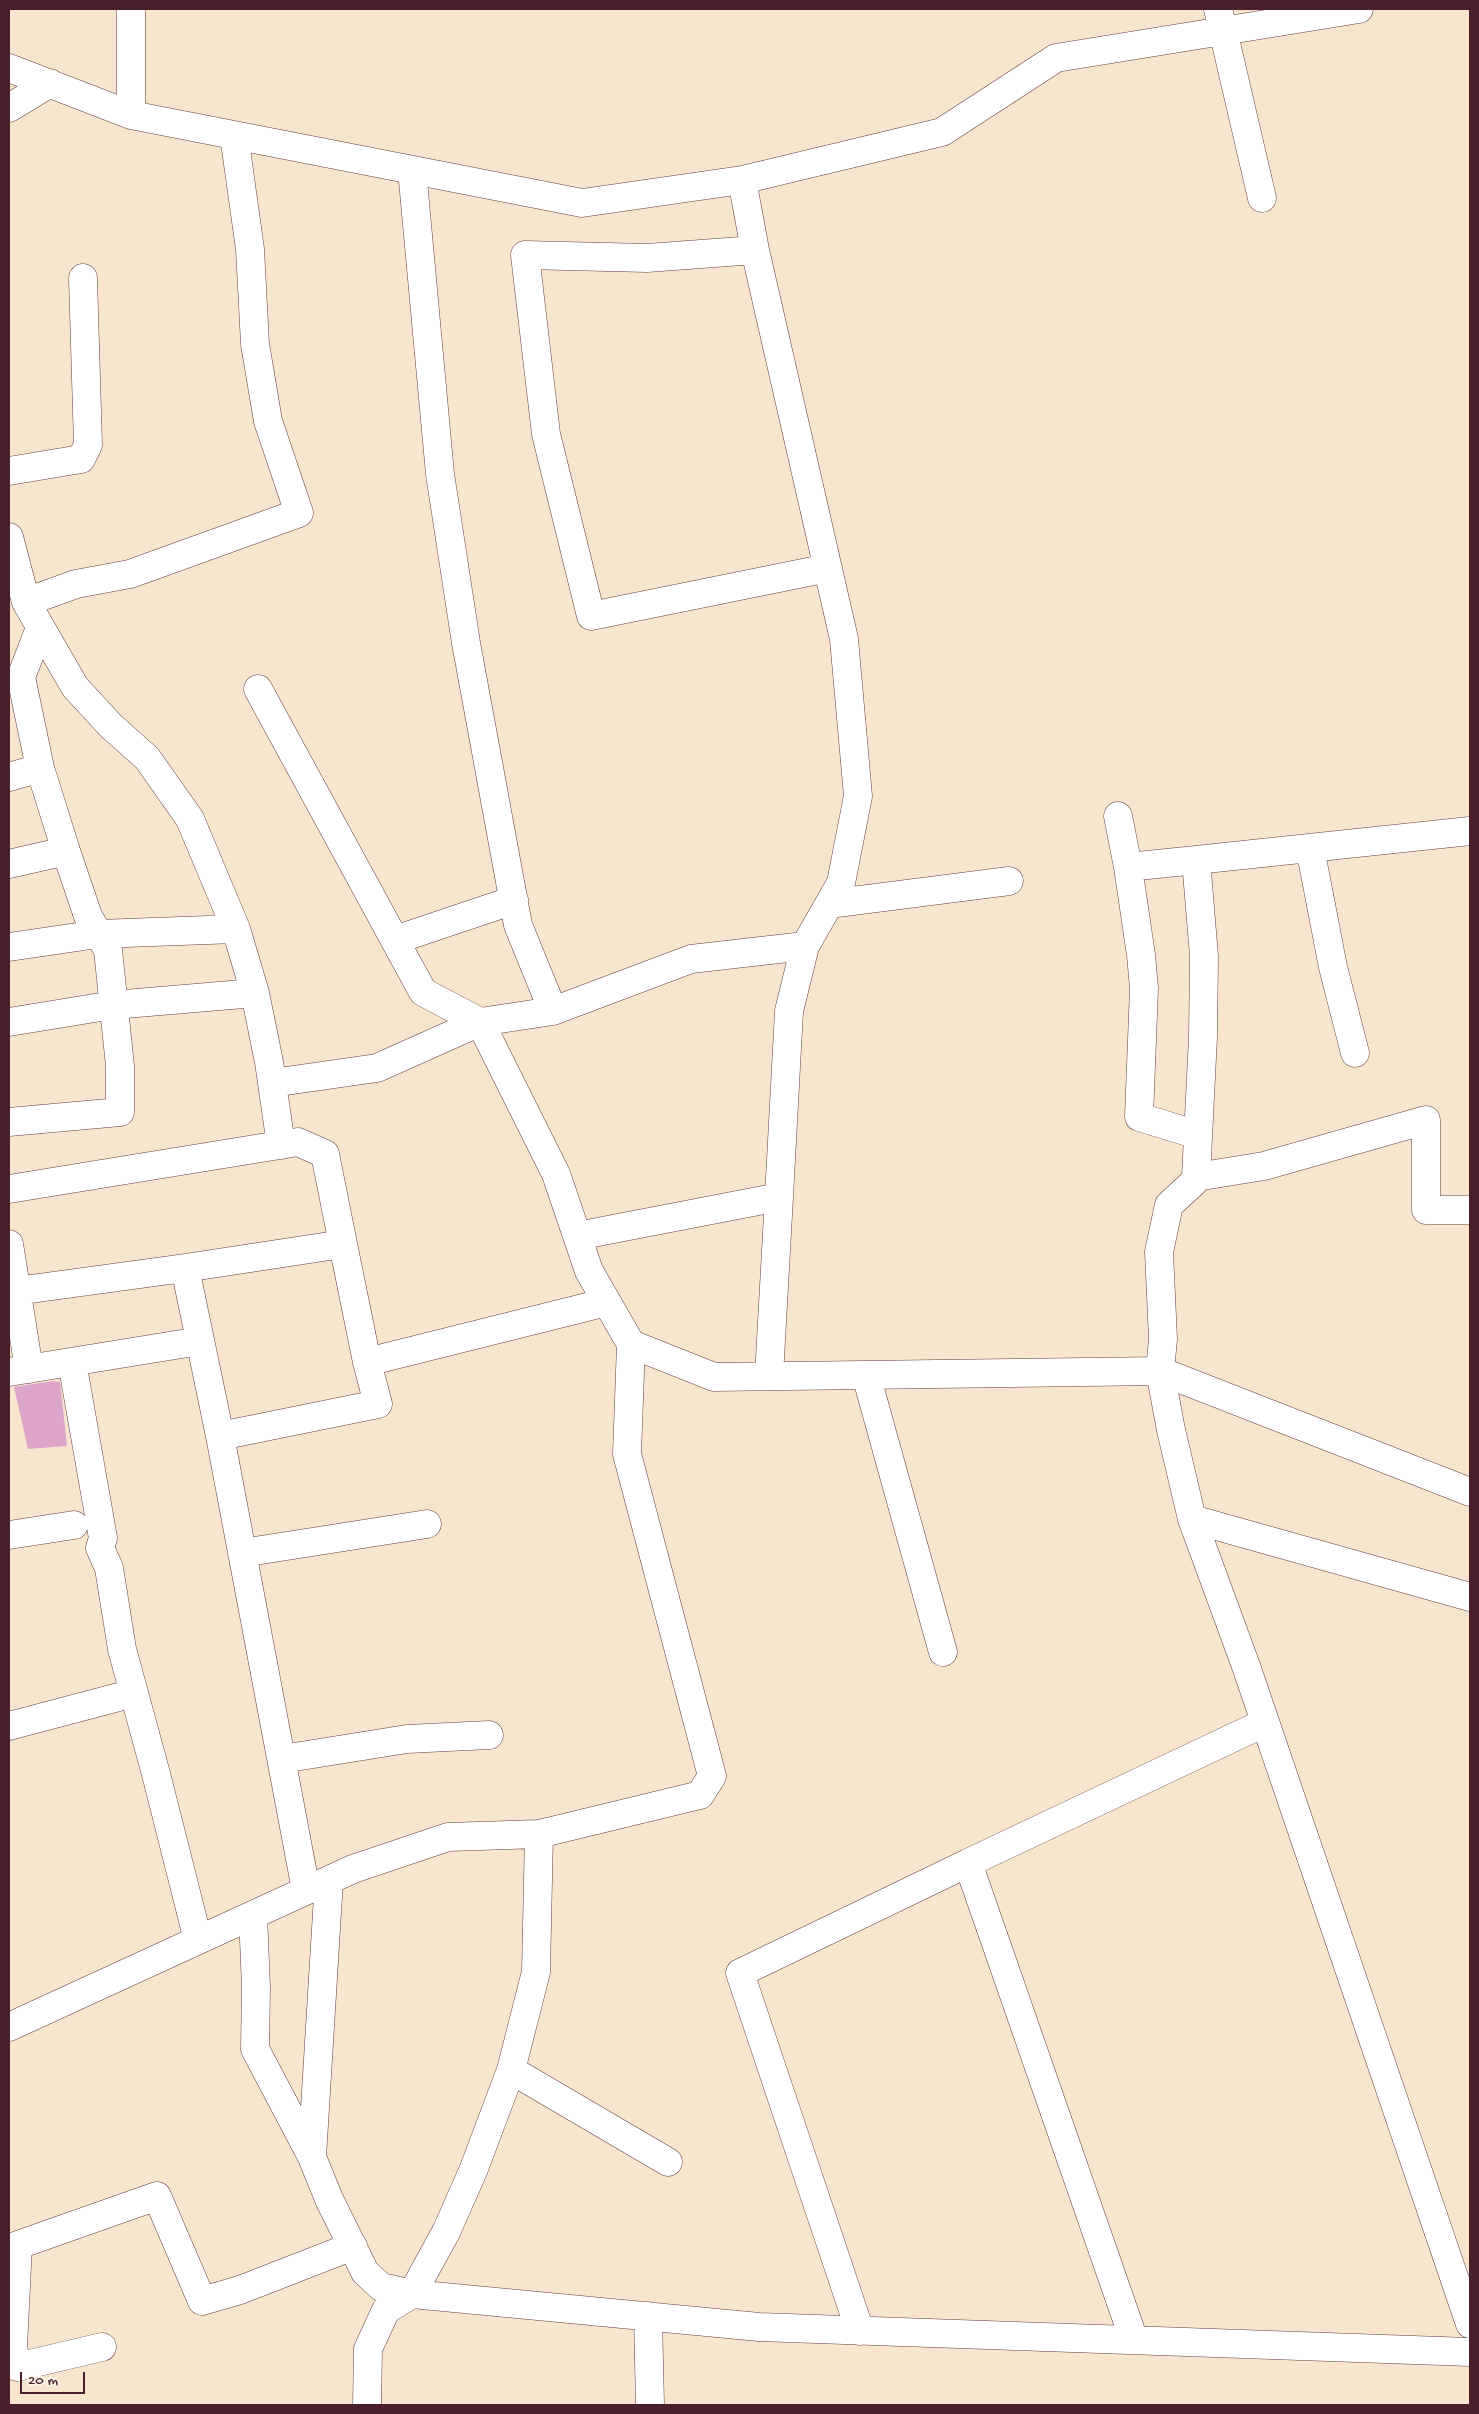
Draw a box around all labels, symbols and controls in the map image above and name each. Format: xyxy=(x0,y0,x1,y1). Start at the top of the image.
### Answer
scale bar xyxy=(22,2362,88,2394)
text: 20 m xyxy=(28,2372,58,2390)

